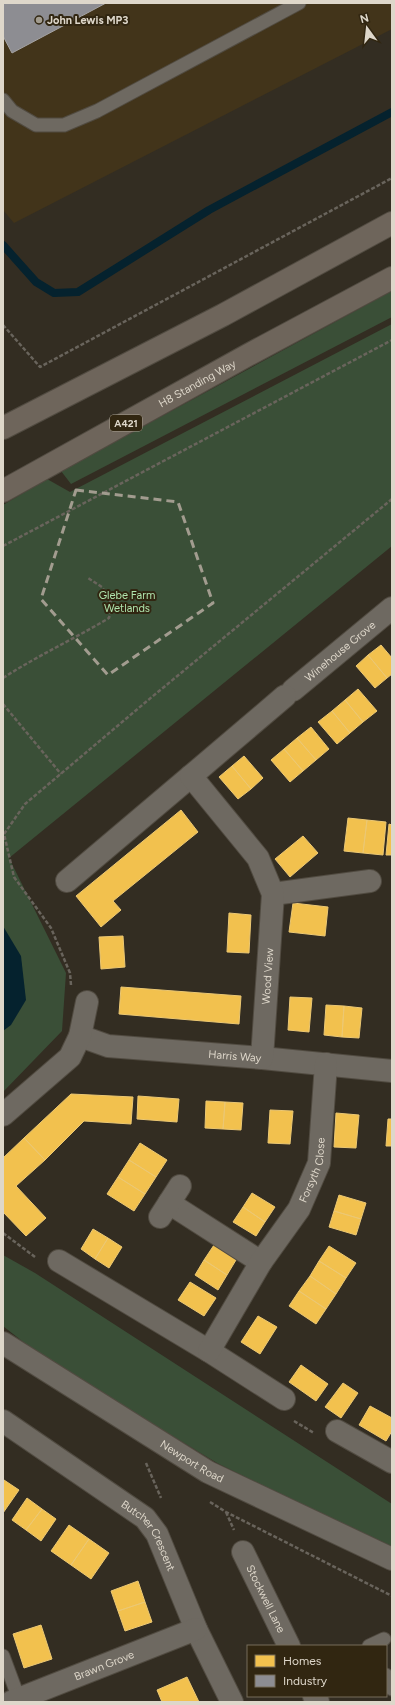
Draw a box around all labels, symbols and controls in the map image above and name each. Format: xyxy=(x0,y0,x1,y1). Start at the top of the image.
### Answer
north arrow xyxy=(347,8,387,48)
text: N xyxy=(359,11,370,26)
place label: John Lewis MP3 xyxy=(47,14,128,27)
marker: John Lewis MP3 xyxy=(34,15,44,25)
street label: H8 Standing Way xyxy=(156,357,238,410)
road number: A421 xyxy=(110,415,142,431)
park label: Glebe Farm Wetlands xyxy=(99,589,155,615)
street label: Winehouse Grove xyxy=(302,618,378,684)
street label: Wood View xyxy=(259,947,276,1005)
street label: Harris Way xyxy=(208,1047,262,1064)
street label: Forsyth Close xyxy=(296,1137,327,1204)
street label: Newport Road xyxy=(158,1437,226,1485)
street label: Butcher Crescent xyxy=(119,1497,178,1573)
street label: Stockwell Lane xyxy=(244,1563,288,1635)
legend xyxy=(247,1645,387,1697)
street label: Brawn Grove xyxy=(72,1648,136,1683)
text: Homes xyxy=(283,1654,322,1668)
text: Industry xyxy=(283,1674,328,1688)

